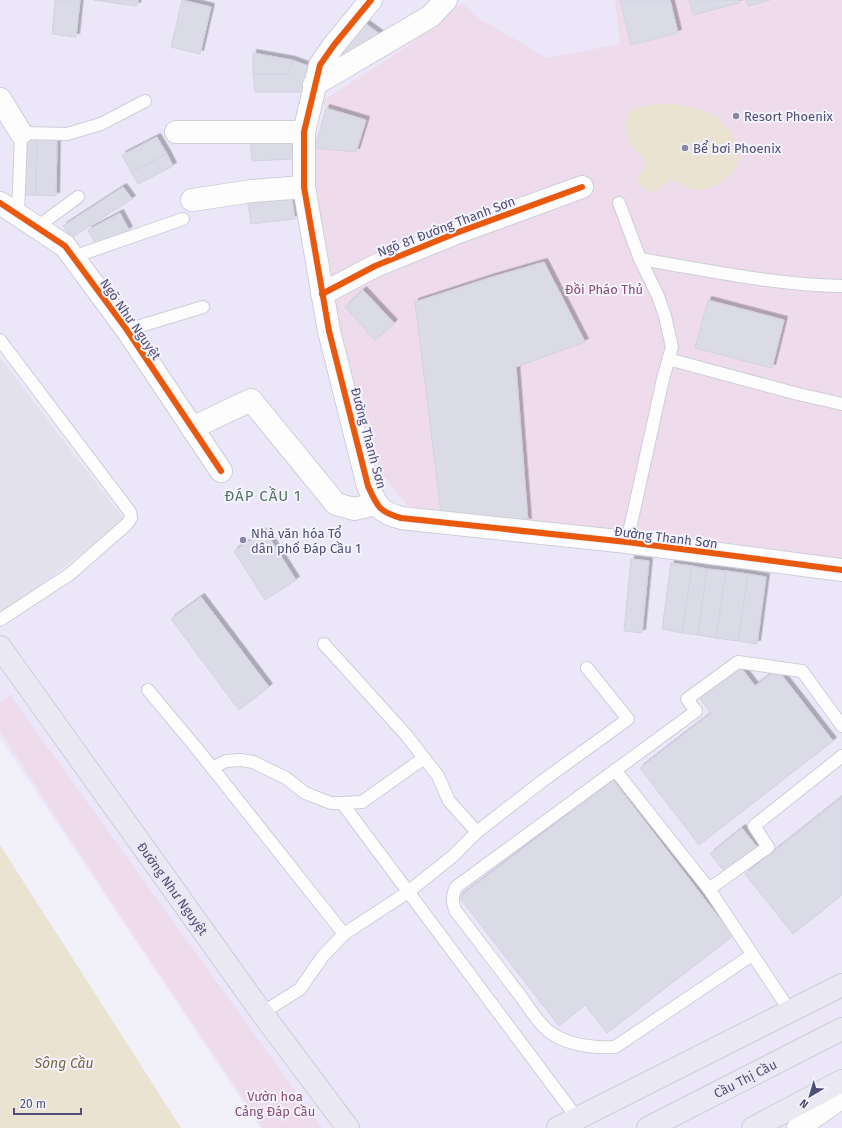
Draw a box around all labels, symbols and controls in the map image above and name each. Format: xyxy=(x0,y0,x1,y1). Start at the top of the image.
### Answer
place label: Resort Phoenix xyxy=(744,109,833,124)
marker: Resort Phoenix xyxy=(731,111,741,121)
place label: Bể bơi Phoenix xyxy=(693,140,782,156)
marker: Bể bơi Phoenix xyxy=(680,143,690,153)
street label: Ngõ 81 Đường Thanh Sơn xyxy=(375,193,517,260)
street label: Ngõ Như Nguyệt xyxy=(97,276,164,363)
park label: Đồi Pháo Thủ xyxy=(565,282,643,297)
street label: Đường Thanh Sơn xyxy=(348,386,389,490)
district label: ĐÁP CẦU 1 xyxy=(224,485,302,505)
street label: Đường Thanh Sơn xyxy=(613,524,719,551)
place label: Nhà văn hóa Tổ dân phố Đáp Cầu 1 xyxy=(251,525,361,556)
marker: Nhà văn hóa Tổ dân phố Đáp Cầu 1 xyxy=(238,535,248,545)
street label: Đường Như Nguyệt xyxy=(134,839,211,938)
water label: Sông Cầu xyxy=(33,1054,94,1072)
street label: Cầu Thị Cầu xyxy=(711,1057,779,1101)
north arrow xyxy=(790,1076,830,1116)
park label: Vườn hoa Cảng Đáp Cầu xyxy=(235,1089,315,1119)
scale bar xyxy=(14,1090,81,1116)
text: N xyxy=(797,1096,811,1111)
text: 20 m xyxy=(20,1097,46,1111)

